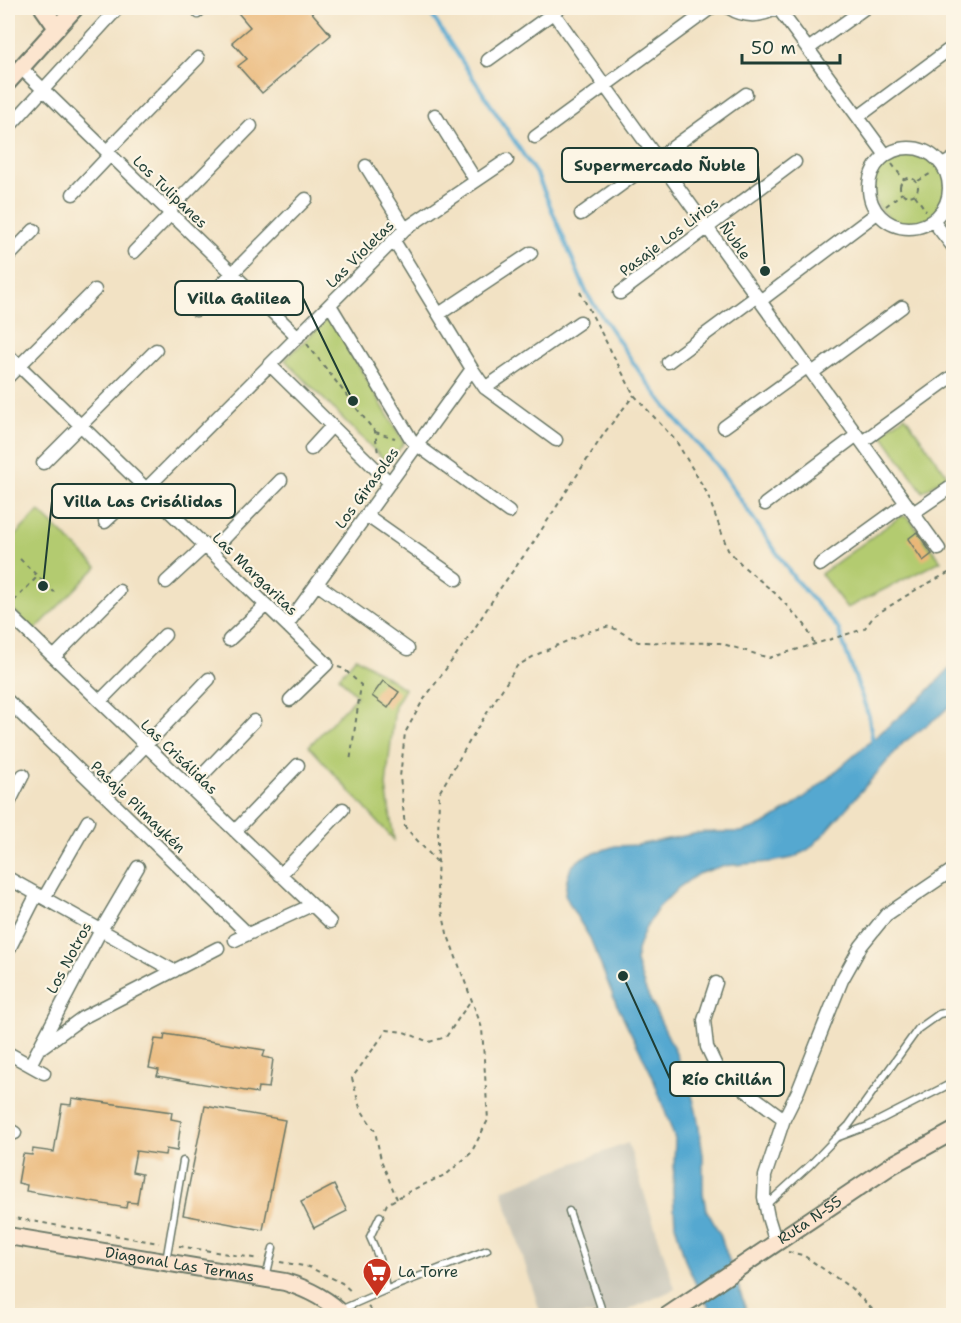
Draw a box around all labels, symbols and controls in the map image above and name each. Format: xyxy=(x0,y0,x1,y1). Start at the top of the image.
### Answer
scale bar xyxy=(742,27,840,65)
text: 50 m xyxy=(751,36,796,60)
callout: Supermercado Ñuble xyxy=(562,148,758,182)
street label: Los Tulipanes xyxy=(128,151,212,233)
text: Supermercado Ñuble xyxy=(574,155,746,176)
street label: Pasaje Los Lirios xyxy=(615,193,723,281)
street label: Las Violetas xyxy=(322,216,398,292)
street label: Ñuble xyxy=(715,217,757,264)
callout: Villa Galilea xyxy=(175,281,303,315)
text: Villa Galilea xyxy=(187,288,291,309)
street label: Los Girasoles xyxy=(331,443,403,533)
callout: Villa Las Crisálidas xyxy=(52,484,235,518)
text: Villa Las Crisálidas xyxy=(63,491,223,512)
street label: Las Margaritas xyxy=(208,528,302,620)
street label: Las Crisálidas xyxy=(136,715,222,799)
street label: Pasaje Pilmaykén xyxy=(86,757,190,857)
street label: Los Notros xyxy=(42,919,96,997)
callout: Río Chillán xyxy=(670,1062,784,1096)
text: Río Chillán xyxy=(682,1069,772,1090)
street label: Ruta N-55 xyxy=(774,1191,846,1249)
street label: Diagonal Las Termas xyxy=(103,1242,256,1287)
supermarket icon: La Torre xyxy=(361,1256,393,1298)
place label: La Torre xyxy=(398,1262,458,1282)

